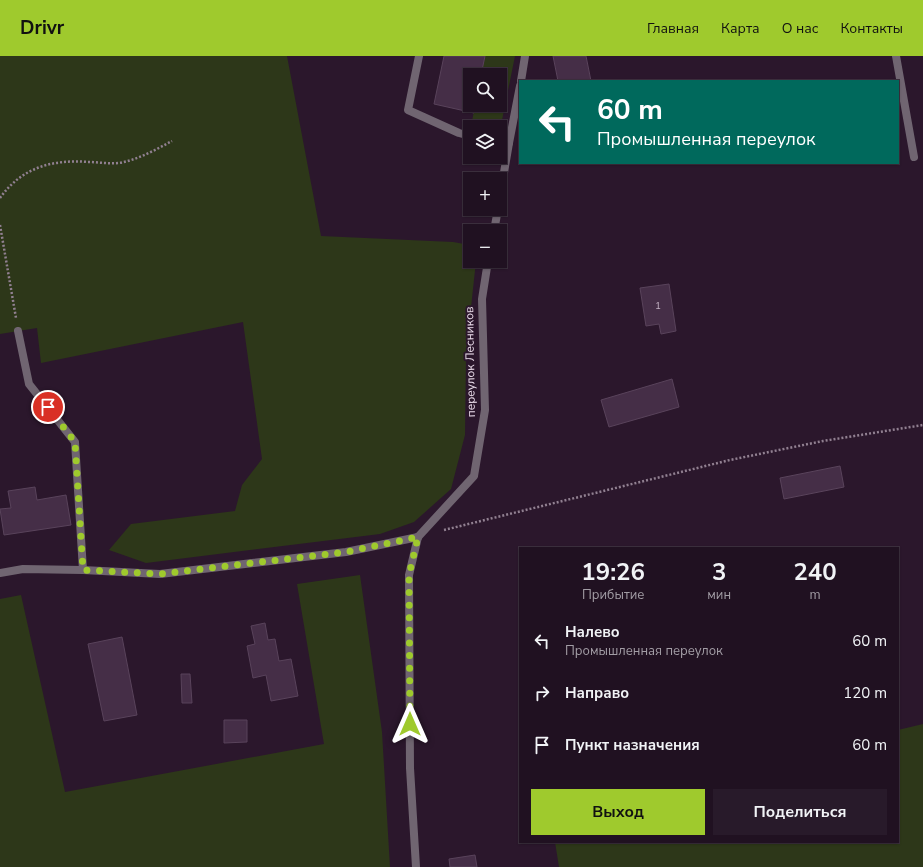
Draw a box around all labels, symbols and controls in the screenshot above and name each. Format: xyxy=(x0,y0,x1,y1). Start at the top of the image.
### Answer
text: Drivr xyxy=(20,15,64,41)
text: Главная xyxy=(647,19,699,38)
text: Карта xyxy=(721,19,760,38)
text: О нас xyxy=(782,19,818,38)
text: Контакты xyxy=(840,19,903,38)
map controls xyxy=(463,68,507,268)
button: search xyxy=(463,68,507,112)
text: 60 m xyxy=(597,91,663,129)
icon: left xyxy=(531,96,583,148)
button: layers xyxy=(463,120,507,164)
text: Промышленная переулок xyxy=(597,127,816,151)
button: + xyxy=(463,172,507,216)
button: − xyxy=(463,224,507,268)
house number: 1 xyxy=(655,299,661,313)
street label: переулок Лесников xyxy=(461,306,479,418)
pin xyxy=(31,390,65,424)
icon: arrive xyxy=(37,396,59,418)
text: 19:26 xyxy=(581,556,645,588)
text: 3 xyxy=(712,556,726,588)
text: 240 xyxy=(793,556,837,588)
text: Прибытие xyxy=(582,586,644,604)
text: мин xyxy=(707,586,731,604)
text: m xyxy=(809,586,821,604)
text: Налево xyxy=(565,622,620,642)
icon: left xyxy=(531,630,553,652)
text: 60 m xyxy=(852,631,887,651)
text: Промышленная переулок xyxy=(565,642,723,660)
icon: right xyxy=(531,682,553,704)
text: Направо xyxy=(565,683,629,703)
text: 120 m xyxy=(843,683,887,703)
position arrow xyxy=(389,703,431,745)
icon: arrive xyxy=(531,734,553,756)
text: Пункт назначения xyxy=(565,735,700,755)
text: 60 m xyxy=(852,735,887,755)
button: Выход xyxy=(531,789,705,835)
button: Поделиться xyxy=(713,789,887,835)

